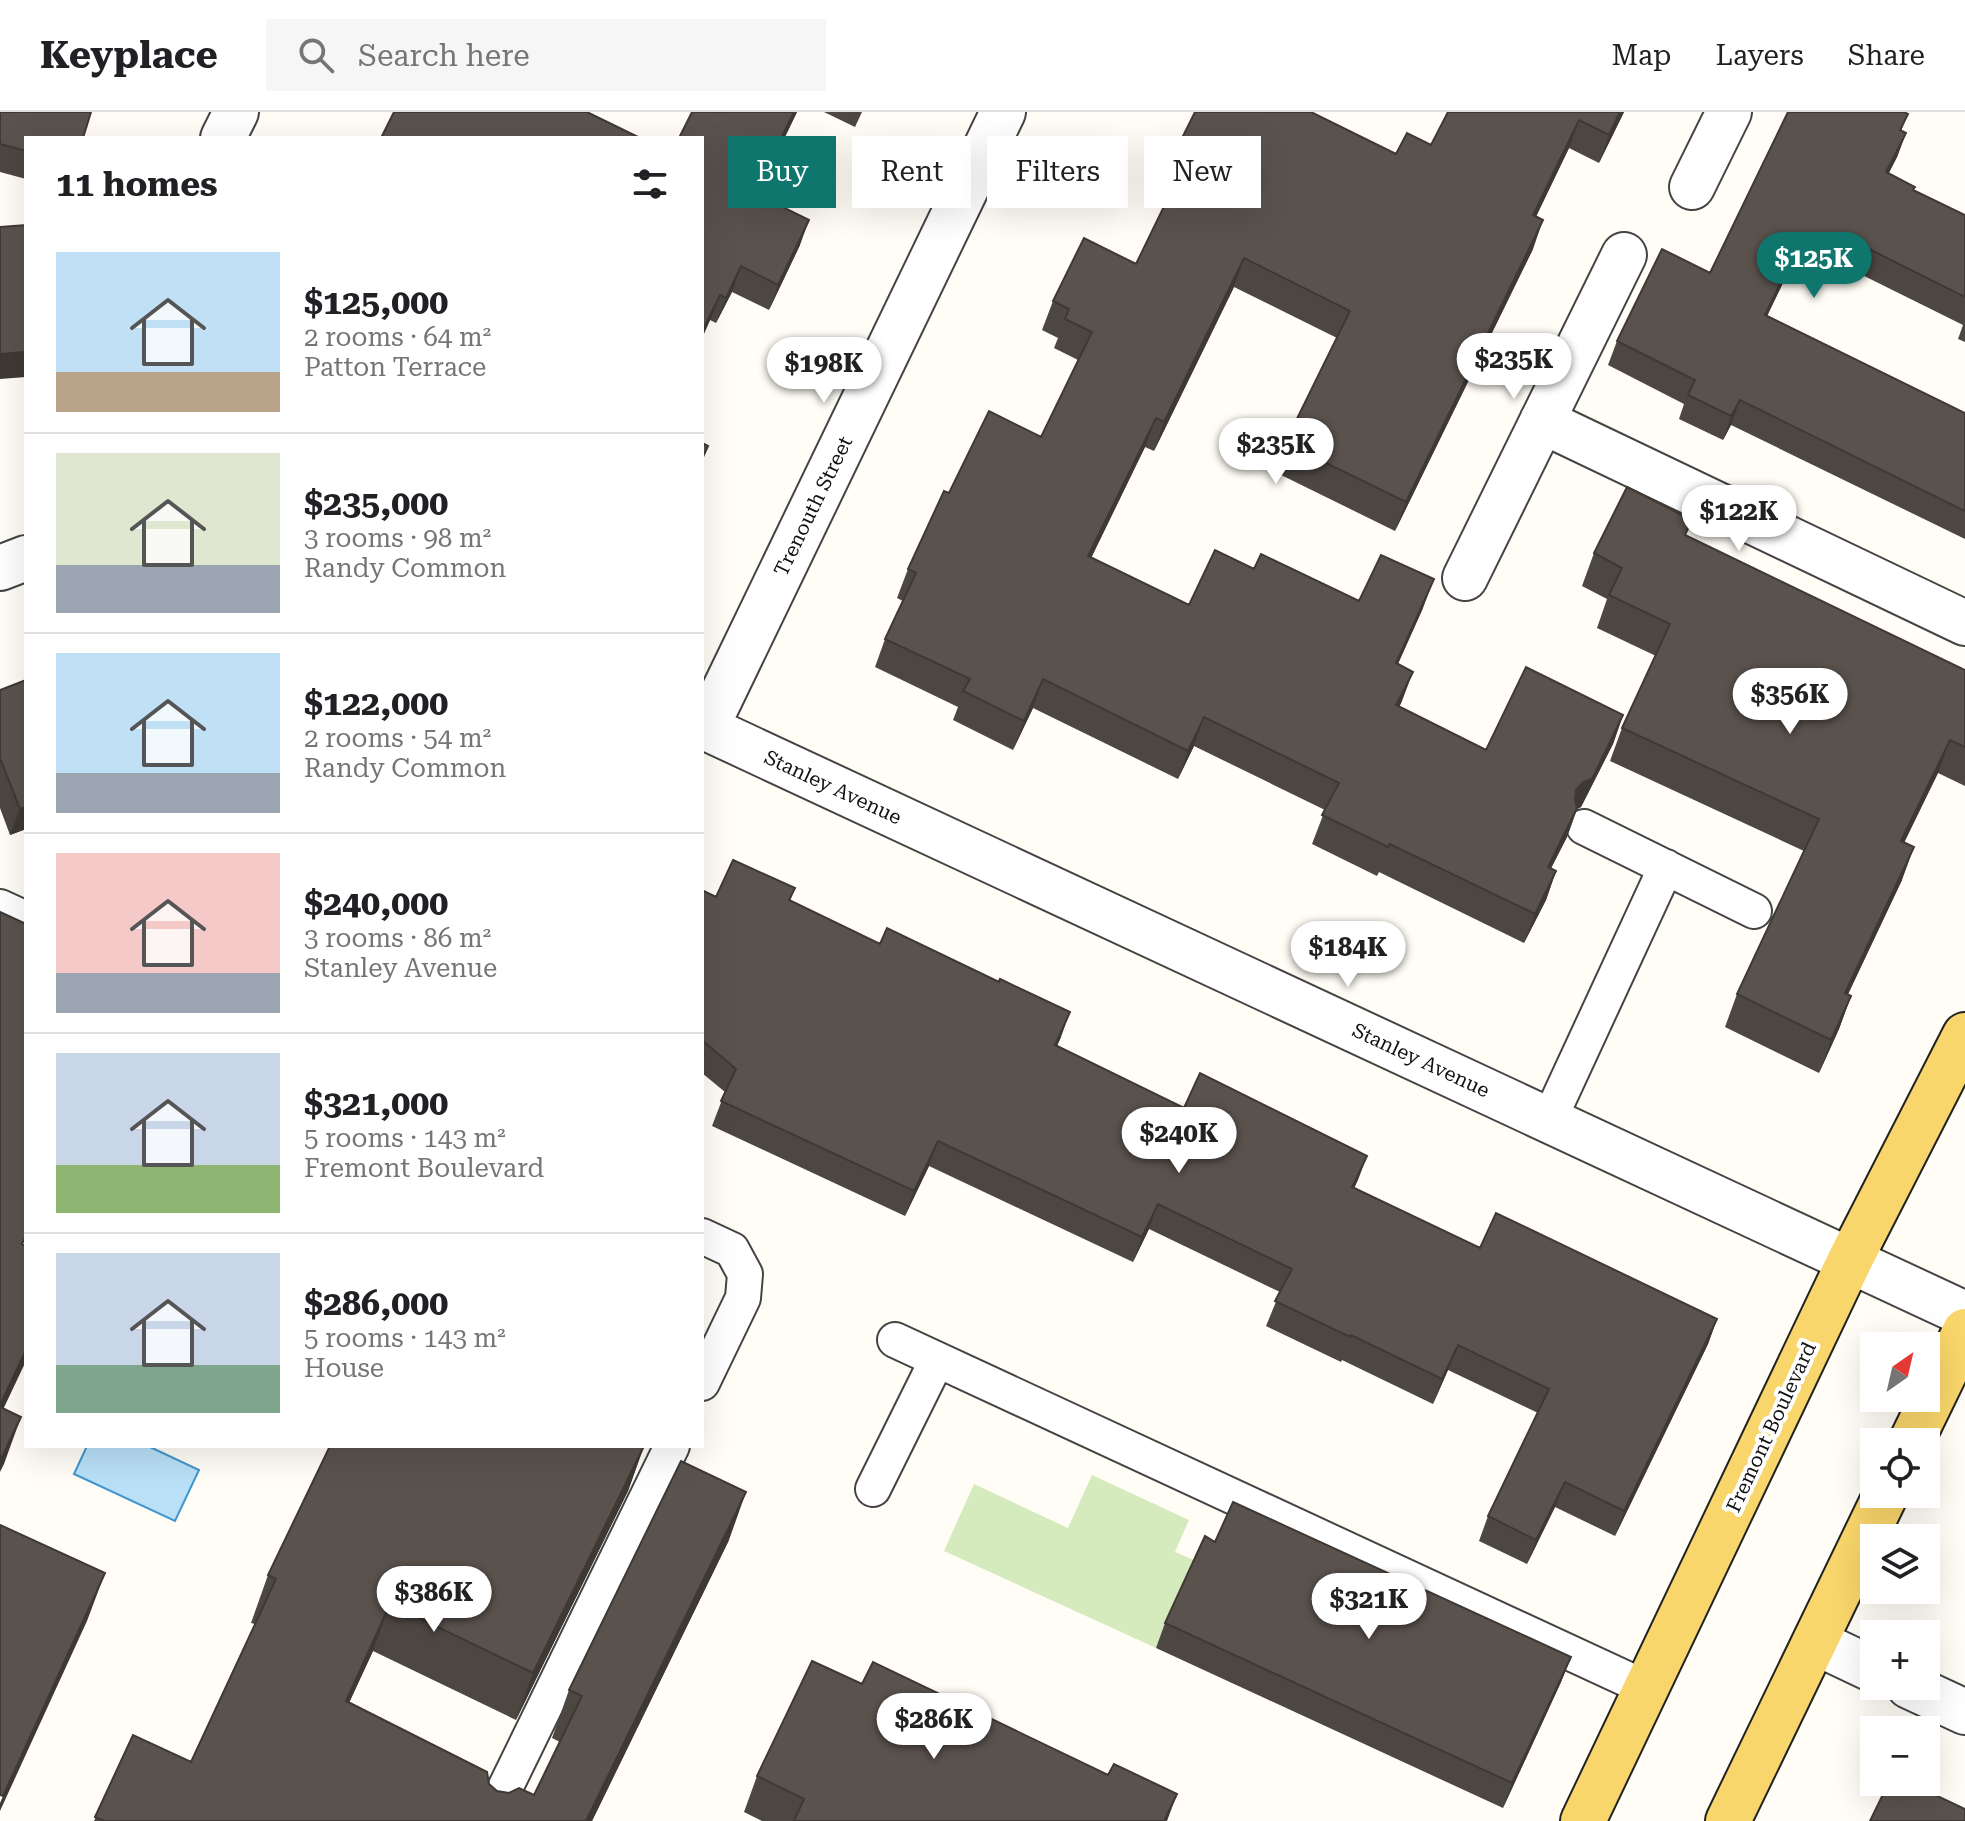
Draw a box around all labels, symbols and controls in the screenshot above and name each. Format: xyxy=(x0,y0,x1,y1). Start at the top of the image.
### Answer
search box xyxy=(266,19,826,91)
text: Keyplace xyxy=(40,33,218,77)
icon: search xyxy=(294,33,338,77)
text: Search here xyxy=(358,38,530,73)
text: Map xyxy=(1612,39,1671,72)
text: Layers xyxy=(1715,39,1804,72)
text: Share xyxy=(1848,39,1925,72)
chip: Buy xyxy=(728,136,836,208)
chip: Rent xyxy=(852,136,971,208)
chip: Filters xyxy=(987,136,1128,208)
chip: New xyxy=(1144,136,1261,208)
icon: filters xyxy=(628,162,672,206)
text: 11 homes xyxy=(56,164,218,204)
pin: $125K xyxy=(1758,232,1870,300)
text: $125K xyxy=(1775,243,1853,273)
text: $125,000 xyxy=(304,282,448,322)
icon: home xyxy=(120,284,216,380)
text: 2 rooms · 64 m² xyxy=(304,322,491,352)
pin: $235K xyxy=(1458,333,1570,401)
pin: $198K xyxy=(768,337,880,405)
text: $235K xyxy=(1475,344,1553,374)
text: $198K xyxy=(785,348,863,378)
text: Patton Terrace xyxy=(304,352,486,382)
pin: $235K xyxy=(1220,418,1332,486)
text: $235K xyxy=(1237,429,1315,459)
street label: Trenouth Street xyxy=(769,432,857,580)
text: $235,000 xyxy=(304,483,448,523)
icon: home xyxy=(120,485,216,581)
pin: $122K xyxy=(1683,485,1795,553)
text: $122K xyxy=(1700,496,1778,526)
text: 3 rooms · 98 m² xyxy=(304,523,491,553)
text: Randy Common xyxy=(304,553,506,583)
pin: $356K xyxy=(1734,668,1846,736)
text: $356K xyxy=(1751,679,1829,709)
text: $122,000 xyxy=(304,683,448,723)
icon: home xyxy=(120,685,216,781)
text: 2 rooms · 54 m² xyxy=(304,723,491,753)
street label: Stanley Avenue xyxy=(761,745,905,829)
text: Randy Common xyxy=(304,753,506,783)
text: $240,000 xyxy=(304,883,448,923)
icon: home xyxy=(120,885,216,981)
pin: $184K xyxy=(1292,921,1404,989)
text: 3 rooms · 86 m² xyxy=(304,923,491,953)
text: $184K xyxy=(1309,932,1387,962)
text: Stanley Avenue xyxy=(304,953,497,983)
street label: Stanley Avenue xyxy=(1349,1018,1493,1102)
text: $321,000 xyxy=(304,1083,448,1123)
icon: home xyxy=(120,1085,216,1181)
pin: $240K xyxy=(1123,1107,1235,1175)
text: $240K xyxy=(1140,1118,1218,1148)
text: 5 rooms · 143 m² xyxy=(304,1123,506,1153)
text: Fremont Boulevard xyxy=(304,1153,544,1183)
text: $286,000 xyxy=(304,1283,448,1323)
icon: home xyxy=(120,1285,216,1381)
text: 5 rooms · 143 m² xyxy=(304,1323,506,1353)
north arrow xyxy=(1860,1332,1940,1412)
map controls xyxy=(1860,1332,1940,1796)
street label: Fremont Boulevard xyxy=(1721,1338,1821,1516)
text: House xyxy=(304,1353,384,1383)
button: locate xyxy=(1860,1428,1940,1508)
button: layers xyxy=(1860,1524,1940,1604)
pin: $386K xyxy=(378,1566,490,1634)
pin: $321K xyxy=(1313,1573,1425,1641)
text: $386K xyxy=(395,1577,473,1607)
text: $321K xyxy=(1330,1584,1408,1614)
button: + xyxy=(1860,1620,1940,1700)
pin: $286K xyxy=(878,1693,990,1761)
text: $286K xyxy=(895,1704,973,1734)
button: − xyxy=(1860,1716,1940,1796)

